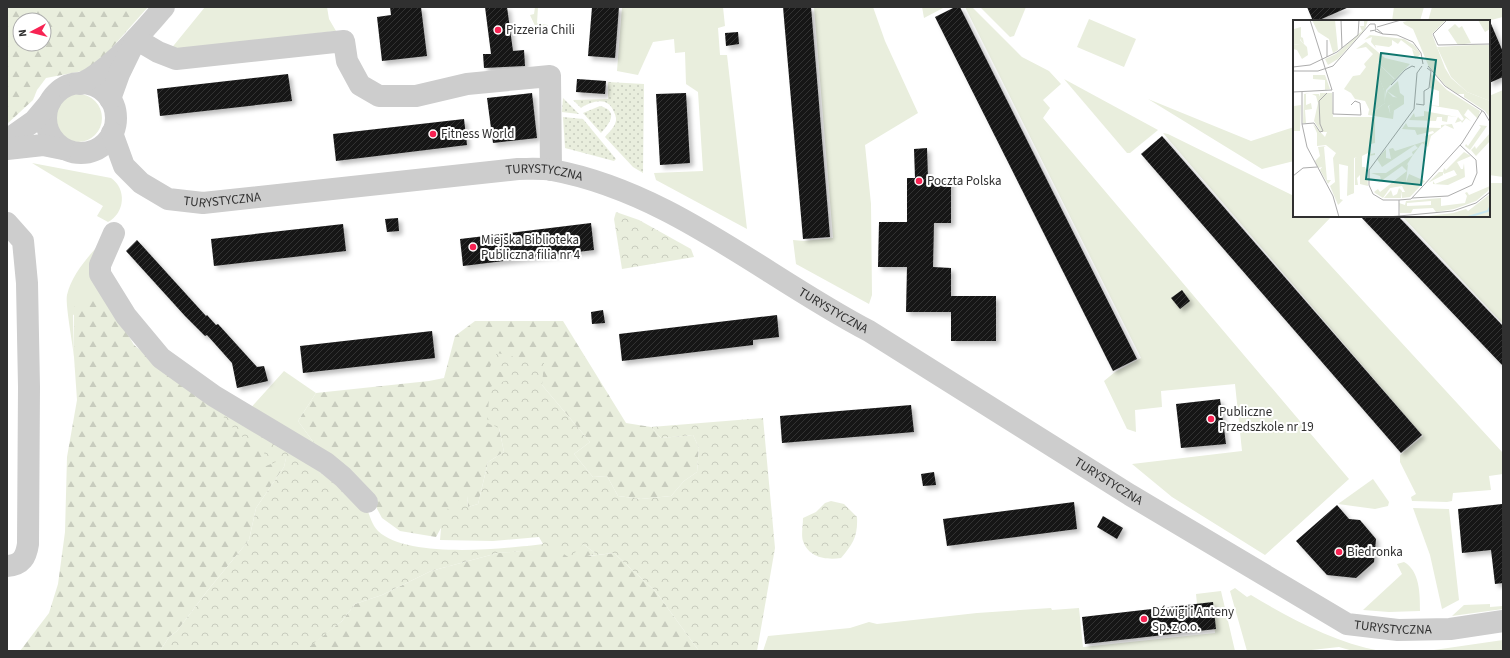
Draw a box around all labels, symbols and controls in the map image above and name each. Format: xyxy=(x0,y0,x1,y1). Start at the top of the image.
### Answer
north arrow xyxy=(12,12,52,52)
inset map xyxy=(1293,20,1490,217)
place label: Pizzeria Chili xyxy=(506,21,575,39)
marker: Pizzeria Chili xyxy=(493,25,503,35)
text: N xyxy=(15,29,30,38)
place label: Fitness World xyxy=(441,125,514,143)
marker: Fitness World xyxy=(428,129,438,139)
street label: TURYSTYCZNA xyxy=(504,160,586,186)
place label: Poczta Polska xyxy=(927,172,1002,190)
marker: Poczta Polska xyxy=(914,176,924,186)
street label: TURYSTYCZNA xyxy=(182,188,263,212)
place label: Miejska Biblioteka Publiczna filia nr 4 xyxy=(481,231,581,264)
marker: Miejska Biblioteka Publiczna filia nr 4 xyxy=(468,242,478,252)
street label: TURYSTYCZNA xyxy=(795,283,872,338)
place label: Publiczne Przedszkole nr 19 xyxy=(1219,403,1314,436)
marker: Publiczne Przedszkole nr 19 xyxy=(1206,414,1216,424)
street label: TURYSTYCZNA xyxy=(1071,453,1147,510)
place label: Biedronka xyxy=(1347,543,1403,561)
marker: Biedronka xyxy=(1334,547,1344,557)
place label: Dźwigi i Anteny Sp. z o.o. xyxy=(1152,603,1234,636)
marker: Dźwigi i Anteny Sp. z o.o. xyxy=(1139,614,1149,624)
street label: TURYSTYCZNA xyxy=(1353,616,1433,639)

